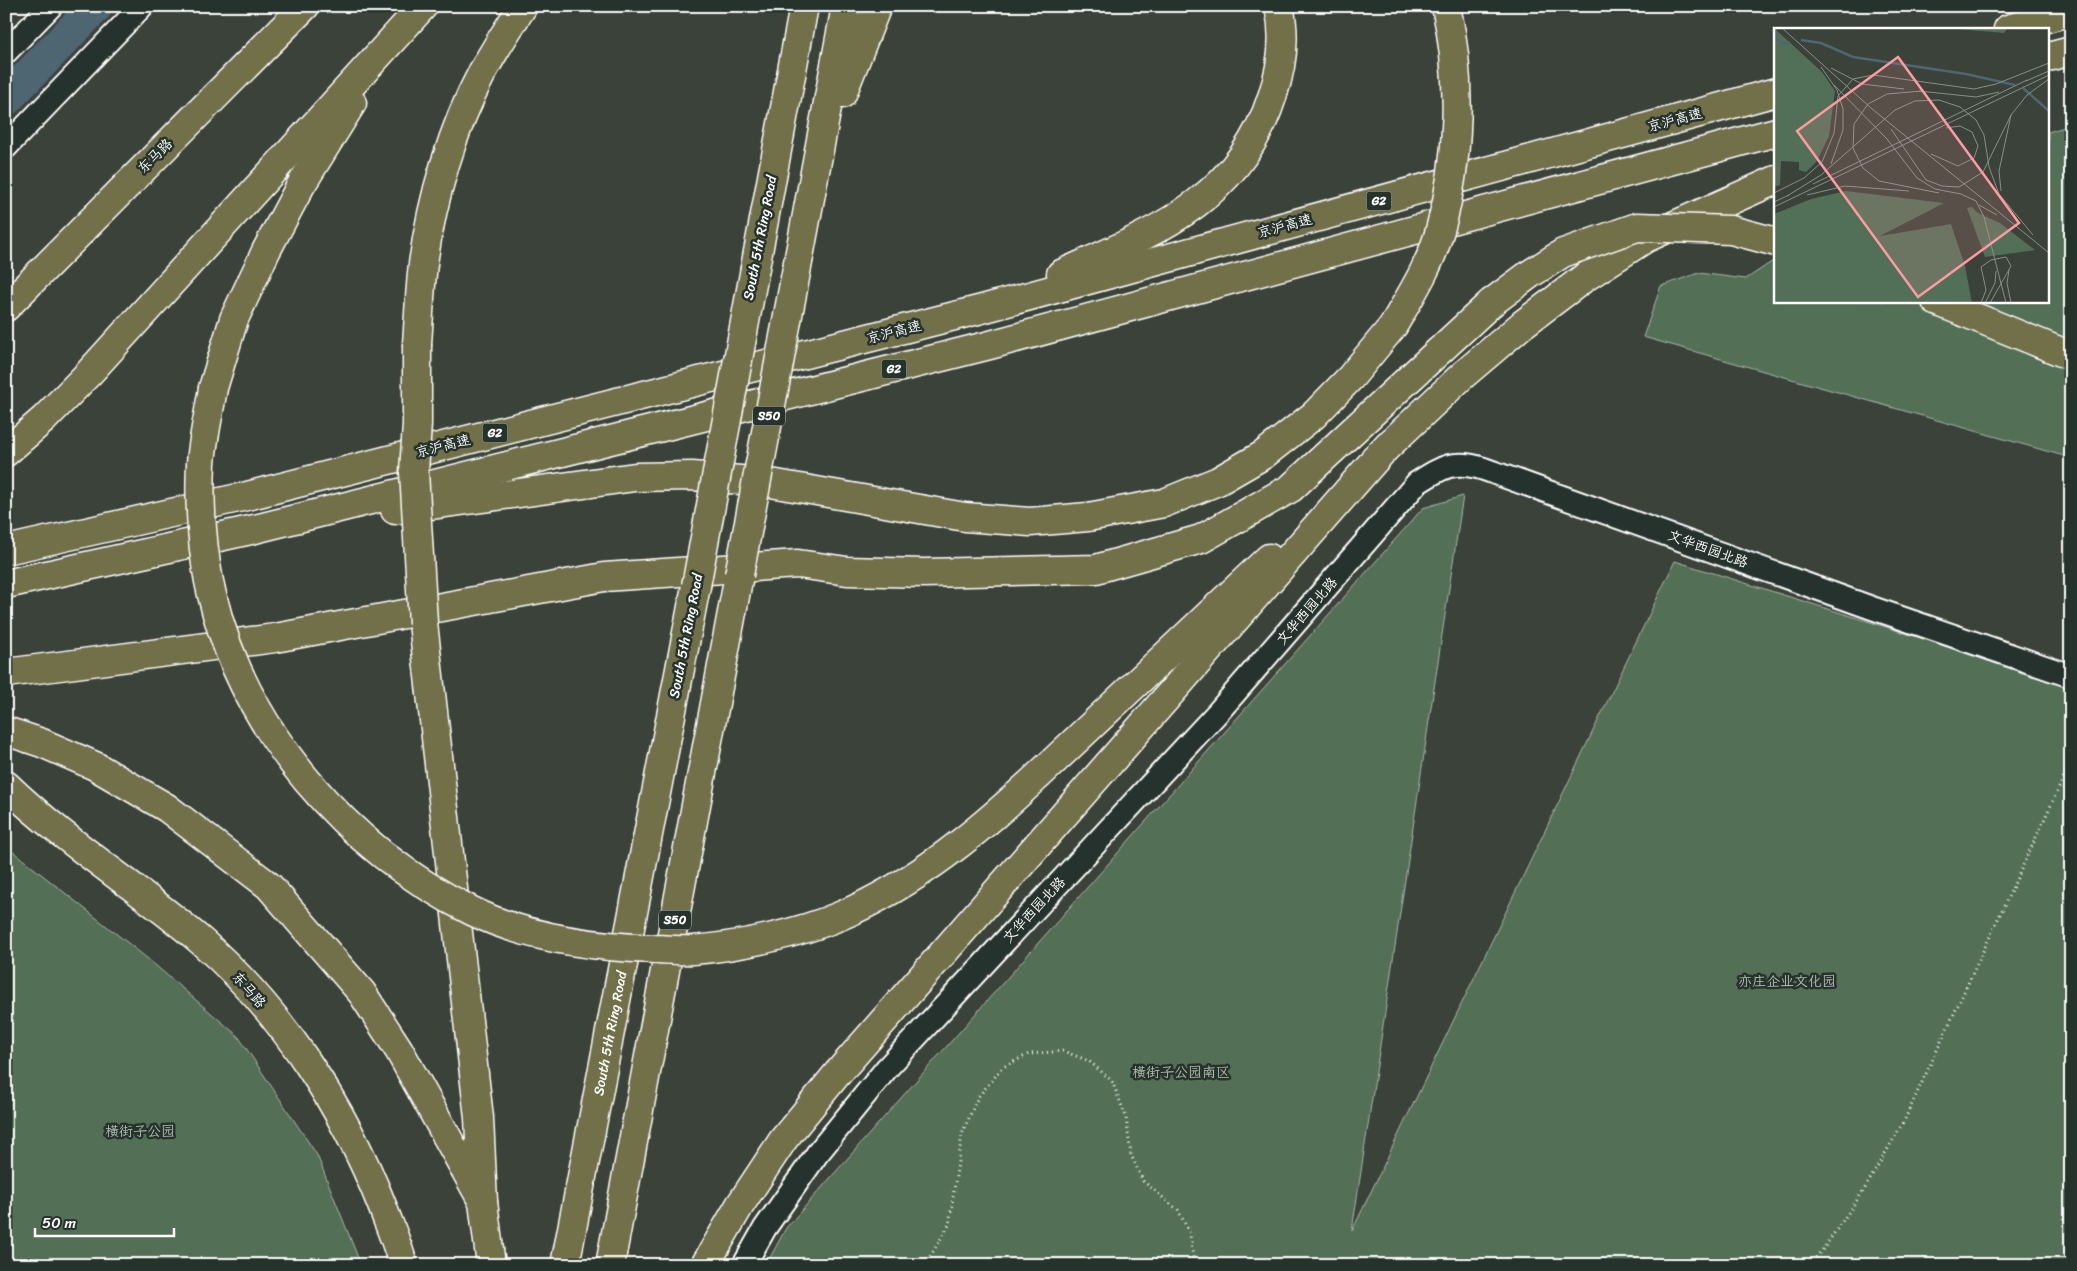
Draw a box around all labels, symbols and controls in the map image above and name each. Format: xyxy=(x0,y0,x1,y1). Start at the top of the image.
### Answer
inset map xyxy=(1774,28,2050,302)
street label: 京沪高速 xyxy=(1645,101,1705,139)
street label: 东马路 xyxy=(131,132,179,180)
street label: South 5th Ring Road xyxy=(736,172,785,302)
road number: G2 xyxy=(1366,192,1392,210)
street label: 京沪高速 xyxy=(1255,207,1315,245)
street label: 京沪高速 xyxy=(864,313,924,351)
road number: G2 xyxy=(882,359,906,378)
road number: S50 xyxy=(753,406,785,426)
road number: G2 xyxy=(482,423,508,442)
street label: 京沪高速 xyxy=(413,427,473,465)
street label: 文华西园北路 xyxy=(1664,523,1752,575)
street label: South 5th Ring Road xyxy=(662,570,711,700)
street label: 文华西园北路 xyxy=(1270,571,1344,651)
street label: 文华西园北路 xyxy=(996,871,1072,949)
road number: S50 xyxy=(659,910,691,930)
street label: 东马路 xyxy=(226,966,272,1014)
street label: South 5th Ring Road xyxy=(585,967,634,1098)
park label: 亦庄企业文化园 xyxy=(1738,969,1836,994)
park label: 横街子公园南区 xyxy=(1132,1060,1230,1085)
park label: 横街子公园 xyxy=(105,1119,175,1144)
scale bar xyxy=(35,1206,174,1238)
text: 50 m xyxy=(42,1210,77,1236)

